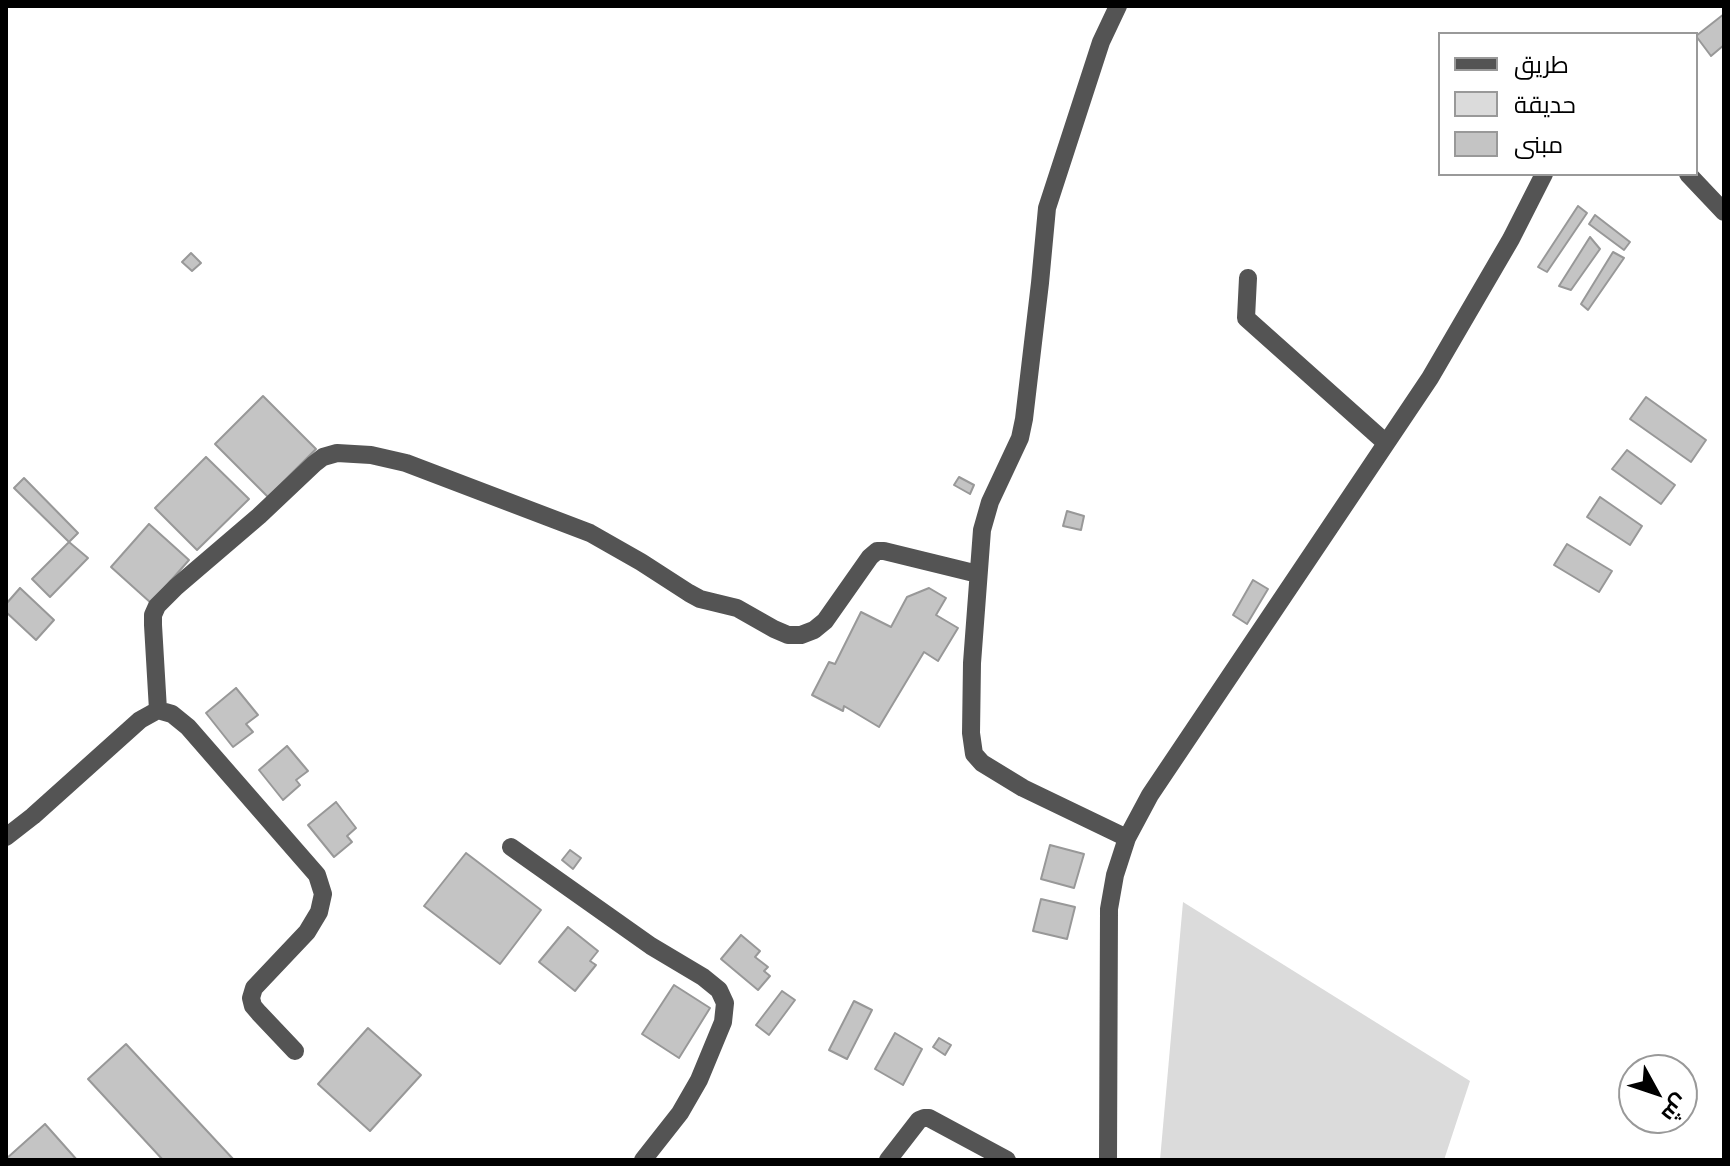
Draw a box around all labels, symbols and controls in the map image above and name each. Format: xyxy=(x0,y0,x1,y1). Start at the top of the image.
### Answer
legend xyxy=(1438,32,1698,176)
text: طريق xyxy=(1514,51,1569,78)
text: حديقة xyxy=(1514,91,1576,118)
text: مبنى xyxy=(1514,131,1563,158)
north arrow xyxy=(1618,1054,1698,1134)
text: ش xyxy=(1657,1090,1694,1127)

